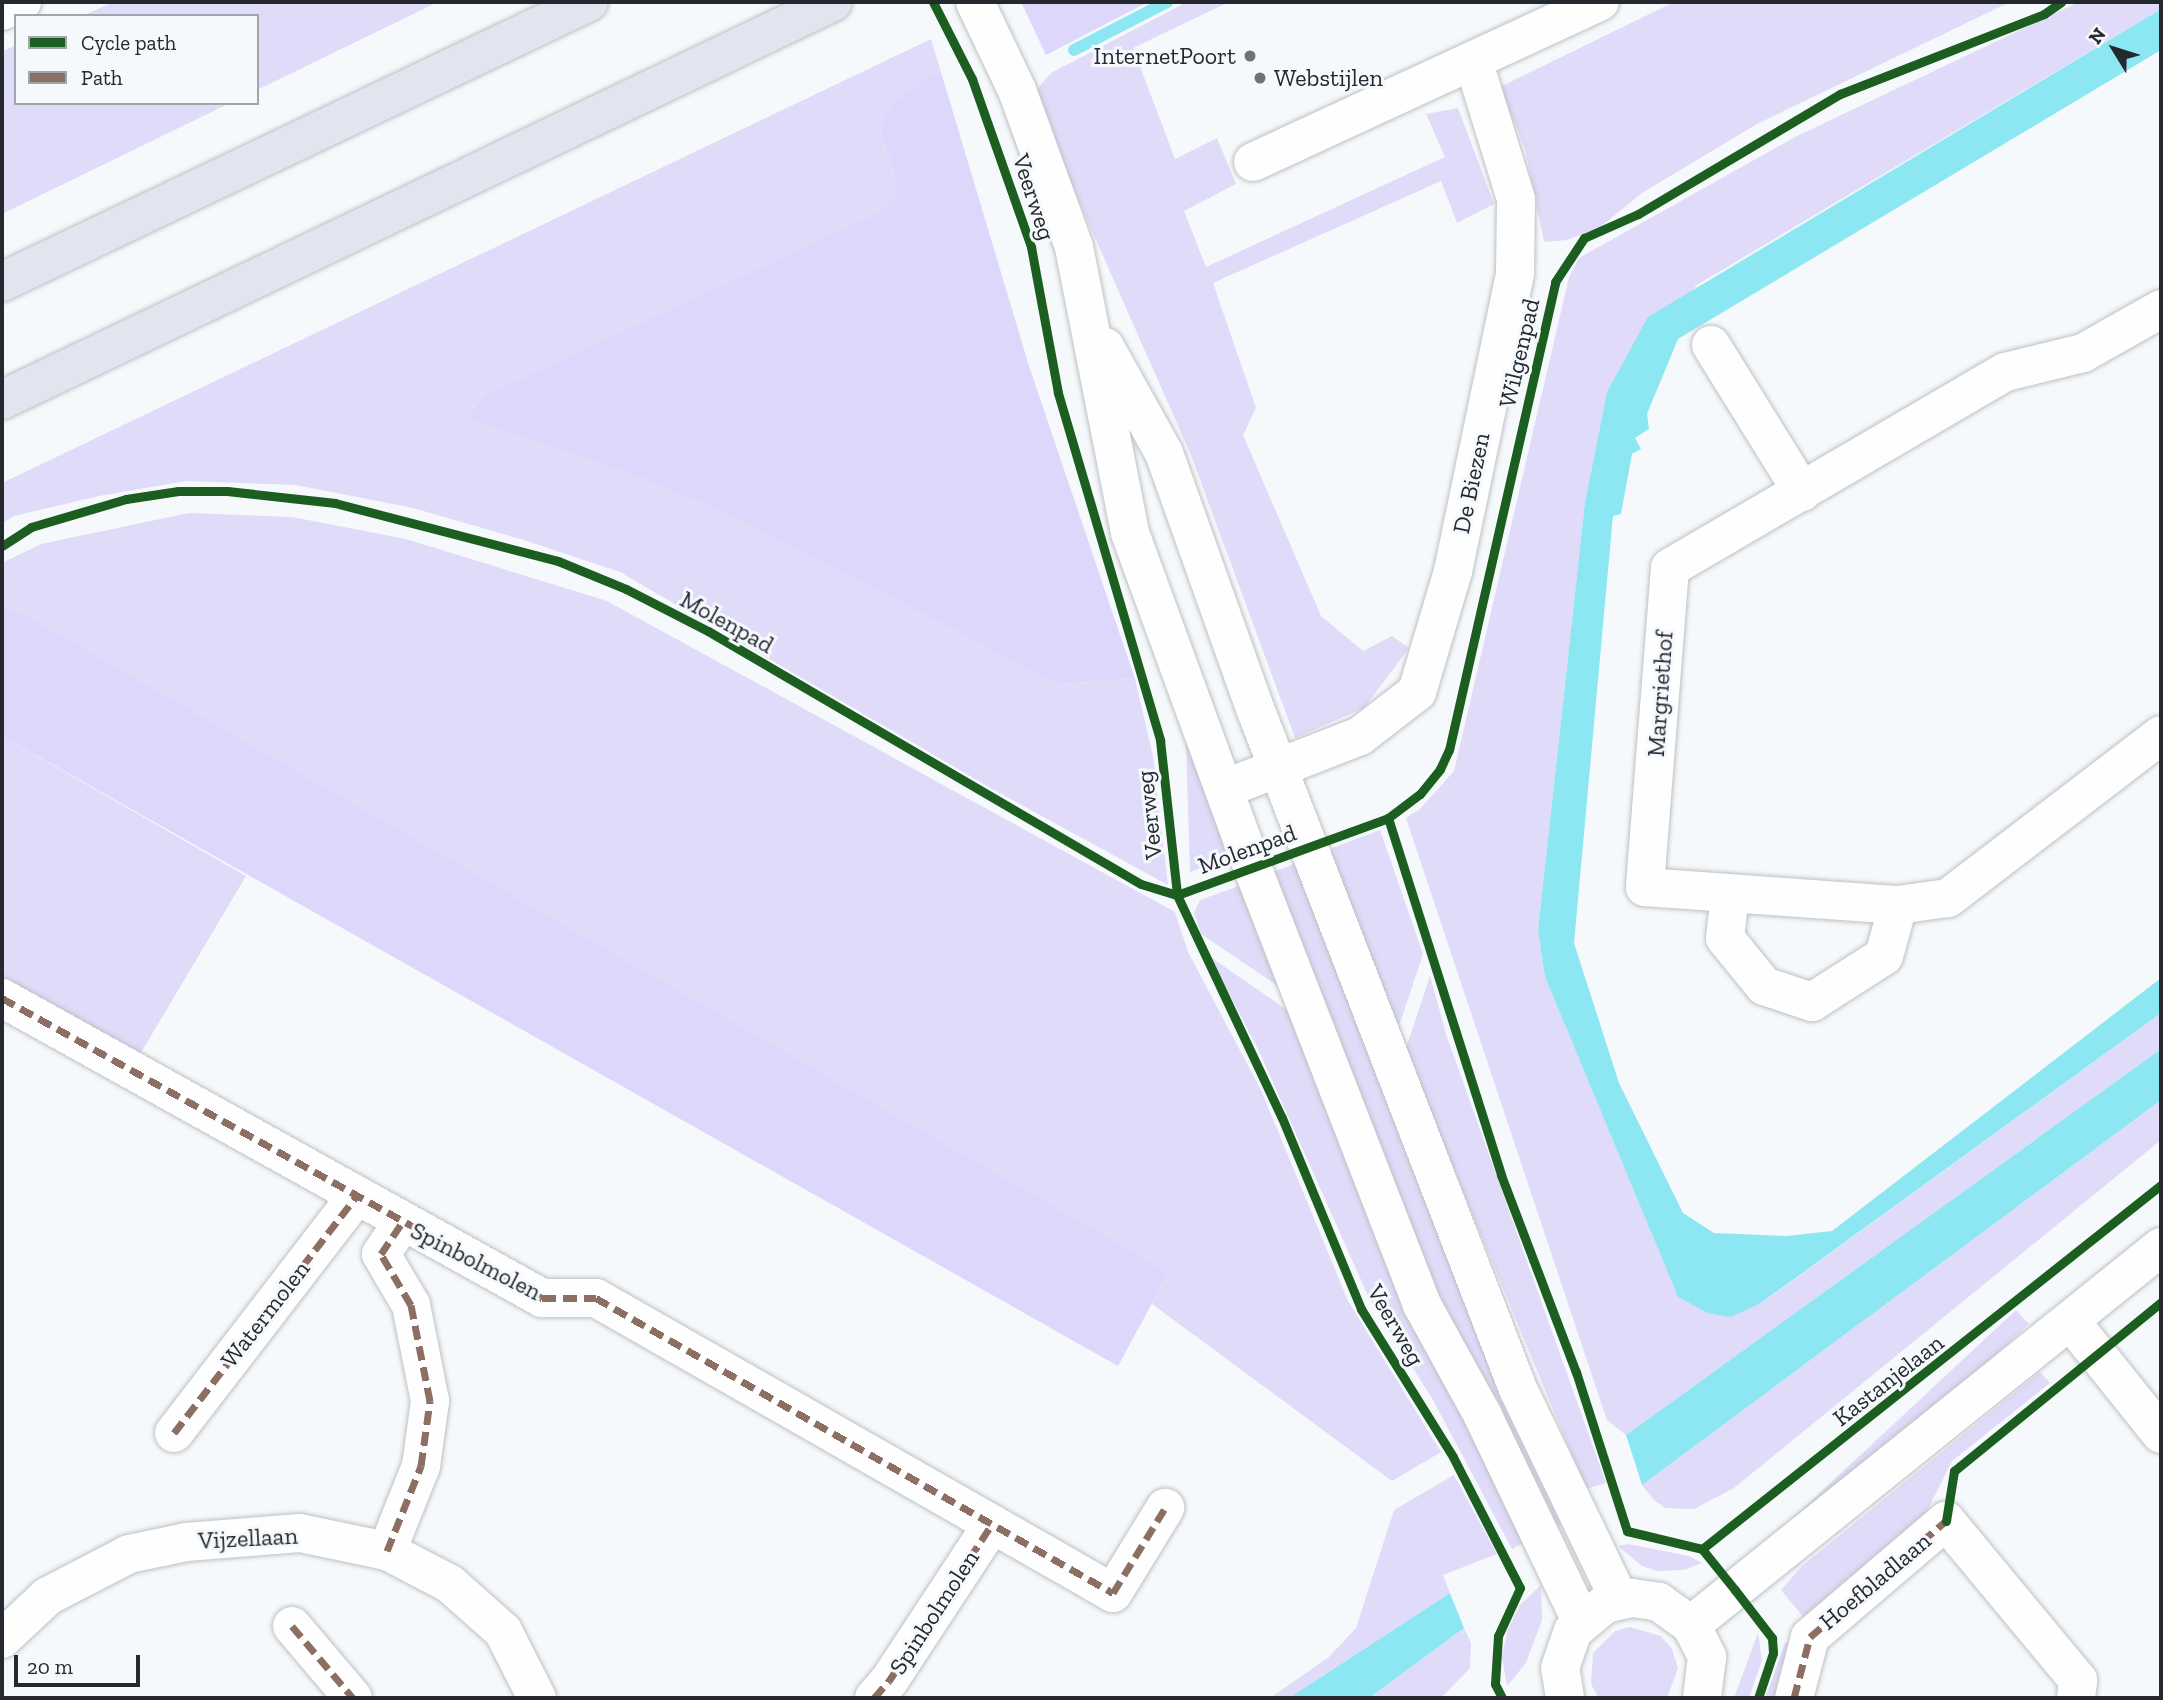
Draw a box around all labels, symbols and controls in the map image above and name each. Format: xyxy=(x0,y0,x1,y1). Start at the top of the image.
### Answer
legend xyxy=(14,14,259,105)
north arrow xyxy=(2079,14,2149,84)
text: N xyxy=(2084,23,2111,49)
text: Cycle path xyxy=(81,30,176,55)
place label: InternetPoort xyxy=(1093,42,1236,70)
marker: InternetPoort xyxy=(1242,48,1258,64)
place label: Webstijlen xyxy=(1274,64,1383,92)
text: Path xyxy=(81,65,123,90)
marker: Webstijlen xyxy=(1252,70,1268,86)
street label: Veerweg xyxy=(1007,150,1061,244)
street label: Wilgenpad xyxy=(1492,296,1546,410)
street label: De Biezen xyxy=(1446,430,1496,536)
street label: Molenpad xyxy=(675,585,779,659)
street label: Margriethof xyxy=(1641,630,1679,758)
street label: Veerweg xyxy=(1130,769,1168,861)
street label: Molenpad xyxy=(1194,818,1300,880)
street label: Spinbolmolen xyxy=(406,1216,546,1306)
street label: Watermolen xyxy=(214,1255,316,1373)
street label: Veerweg xyxy=(1361,1279,1431,1371)
street label: Kastanjelaan xyxy=(1827,1328,1949,1432)
street label: Vijzellaan xyxy=(197,1521,299,1555)
street label: Hoefbladlaan xyxy=(1814,1526,1936,1636)
street label: Spinbolmolen xyxy=(883,1544,985,1680)
scale bar xyxy=(18,1640,144,1684)
text: 20 m xyxy=(27,1654,73,1679)

